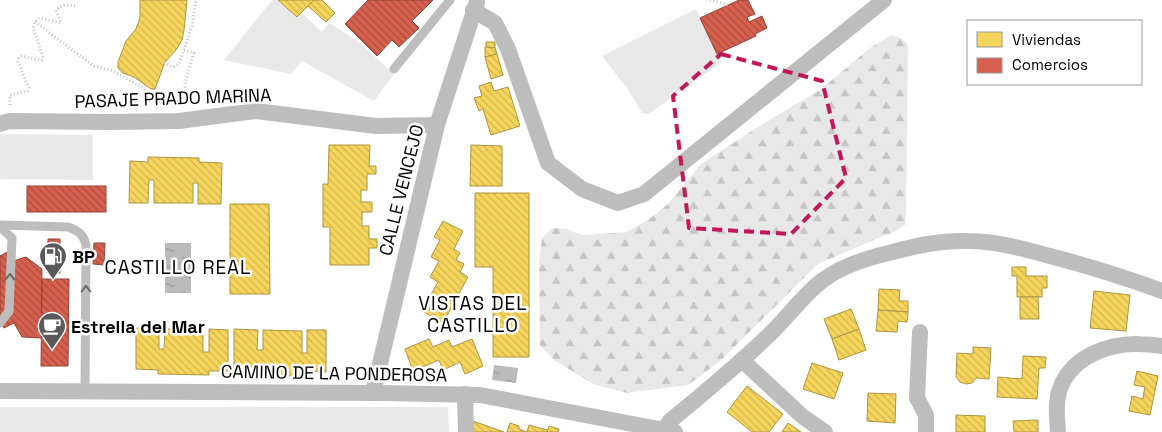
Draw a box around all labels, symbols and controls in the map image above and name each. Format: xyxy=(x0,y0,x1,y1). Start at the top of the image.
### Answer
legend xyxy=(967,20,1142,85)
text: Viviendas xyxy=(1012,30,1081,49)
text: Comercios xyxy=(1012,55,1088,74)
street label: PASAJE PRADO MARINA xyxy=(74,83,272,113)
street label: CALLE VENCEJO xyxy=(374,122,428,258)
fuel station icon: BP xyxy=(38,241,68,280)
place label: BP xyxy=(72,245,95,268)
district label: CASTILLO REAL xyxy=(105,255,251,280)
one-way arrow xyxy=(5,273,16,281)
one-way arrow xyxy=(80,285,91,293)
district label: VISTAS DEL CASTILLO xyxy=(418,291,528,338)
cafe icon: Estrella del Mar xyxy=(37,311,67,350)
place label: Estrella del Mar xyxy=(71,315,205,338)
street label: CAMINO DE LA PONDEROSA xyxy=(221,360,447,386)

